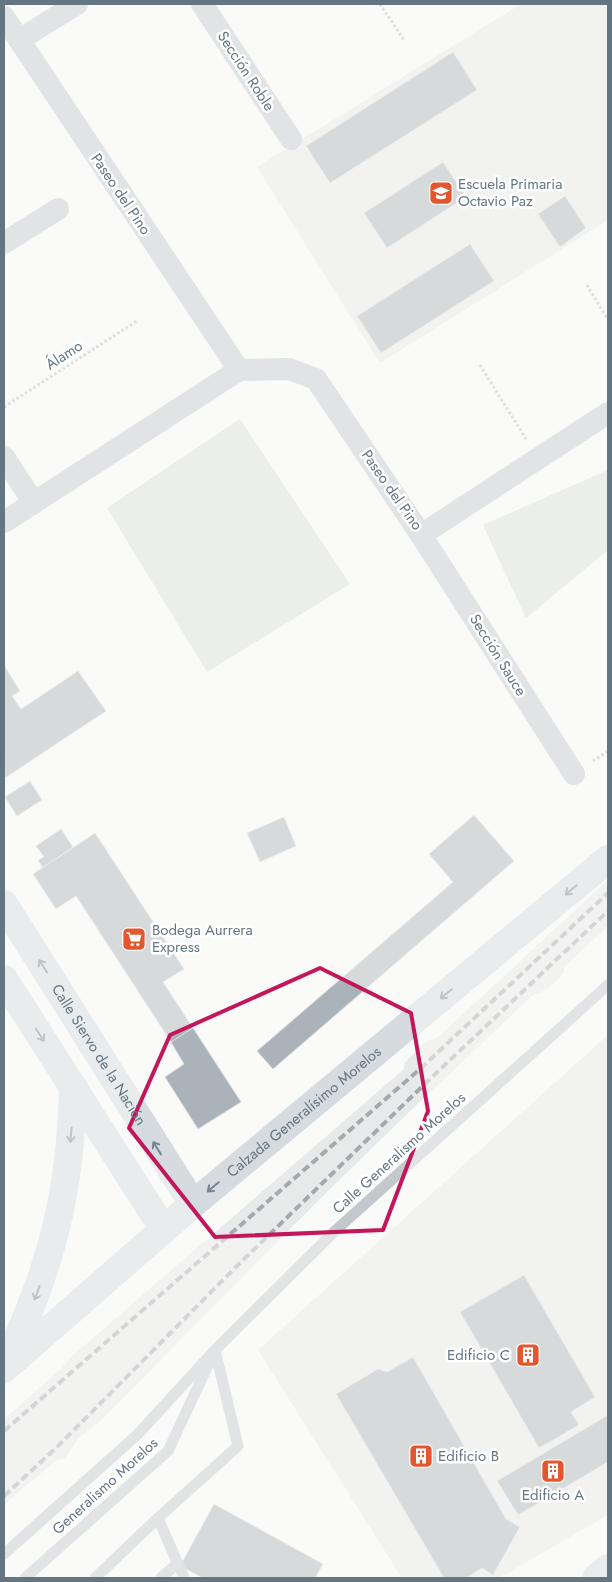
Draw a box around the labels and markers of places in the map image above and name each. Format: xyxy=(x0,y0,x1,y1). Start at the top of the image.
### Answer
place label: Escuela Primaria Octavio Paz xyxy=(458,173,562,212)
school or university icon: Escuela Primaria Octavio Paz xyxy=(428,180,454,206)
place label: Bodega Aurrera Express xyxy=(152,919,253,958)
supermarket icon: Bodega Aurrera Express xyxy=(121,926,147,952)
building icon: Edificio C xyxy=(515,1342,541,1368)
place label: Edificio C xyxy=(447,1344,510,1366)
building icon: Edificio B xyxy=(408,1443,434,1469)
place label: Edificio B xyxy=(438,1445,499,1467)
building icon: Edificio A xyxy=(540,1458,566,1484)
place label: Edificio A xyxy=(522,1484,584,1506)

